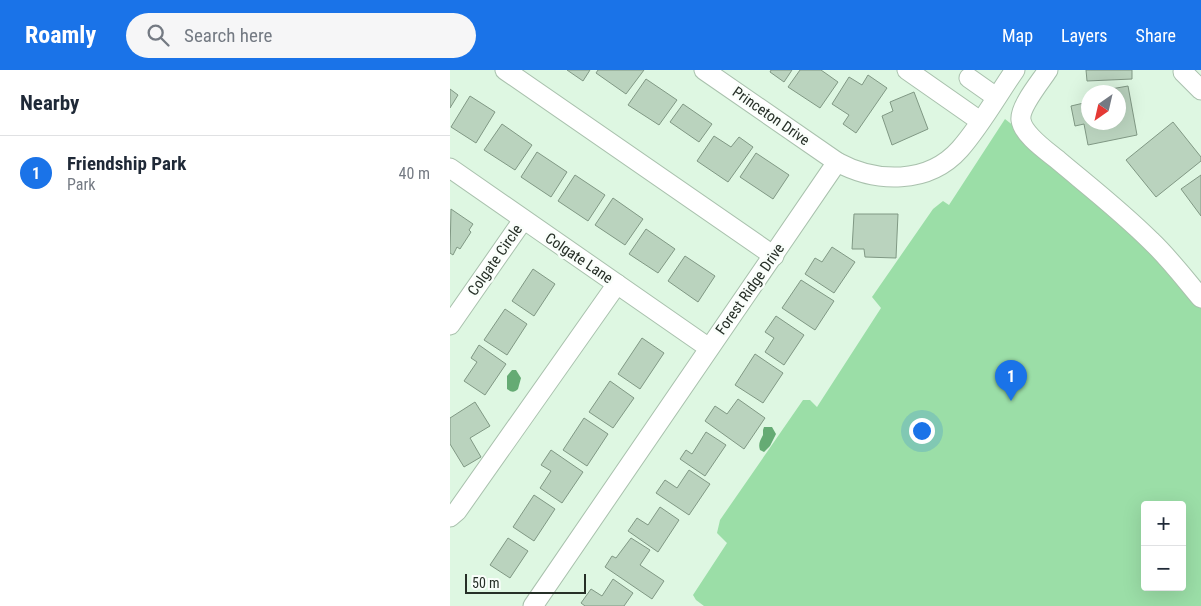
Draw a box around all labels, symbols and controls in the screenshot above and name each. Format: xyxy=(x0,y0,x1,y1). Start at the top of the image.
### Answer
search box xyxy=(126,13,476,58)
text: Roamly xyxy=(25,21,96,49)
icon: search xyxy=(144,21,172,49)
text: Search here xyxy=(184,24,272,47)
text: Map xyxy=(1002,25,1033,46)
text: Layers xyxy=(1061,25,1108,46)
text: Share xyxy=(1136,25,1176,46)
street label: Princeton Drive xyxy=(729,83,813,149)
north arrow xyxy=(1081,85,1126,130)
text: Nearby xyxy=(20,91,79,115)
text: Friendship Park xyxy=(67,152,186,175)
text: 1 xyxy=(32,164,40,183)
text: 40 m xyxy=(398,164,430,183)
text: Park xyxy=(67,175,96,194)
street label: Colgate Circle xyxy=(464,221,526,299)
street label: Colgate Lane xyxy=(542,229,616,287)
street label: Forest Ridge Drive xyxy=(712,240,788,338)
pin: 1 xyxy=(995,360,1027,401)
your location xyxy=(909,418,935,444)
map controls xyxy=(1141,501,1186,591)
button: + xyxy=(1141,501,1186,546)
button: − xyxy=(1141,546,1186,591)
scale bar xyxy=(465,571,586,594)
text: 50 m xyxy=(472,575,500,591)

